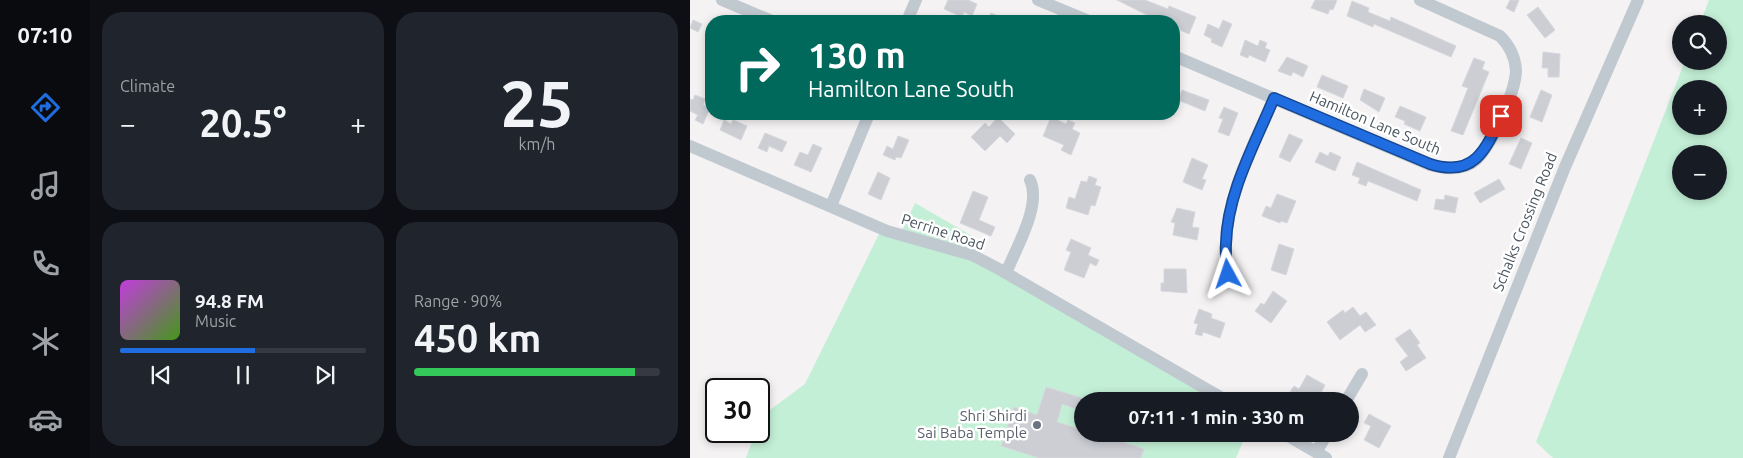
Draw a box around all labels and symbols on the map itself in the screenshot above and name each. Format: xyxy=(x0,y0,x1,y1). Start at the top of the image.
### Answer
street label: Hamilton Lane South xyxy=(1307,87,1443,158)
pin xyxy=(1480,95,1522,137)
street label: Schalks Crossing Road xyxy=(1489,150,1560,294)
street label: Perrine Road xyxy=(899,210,987,253)
position arrow xyxy=(1201,247,1253,299)
speed limit sign: 30 xyxy=(705,378,770,443)
place label: Shri Shirdi Sai Baba Temple xyxy=(917,407,1027,441)
marker: Shri Shirdi Sai Baba Temple xyxy=(1031,419,1043,431)

